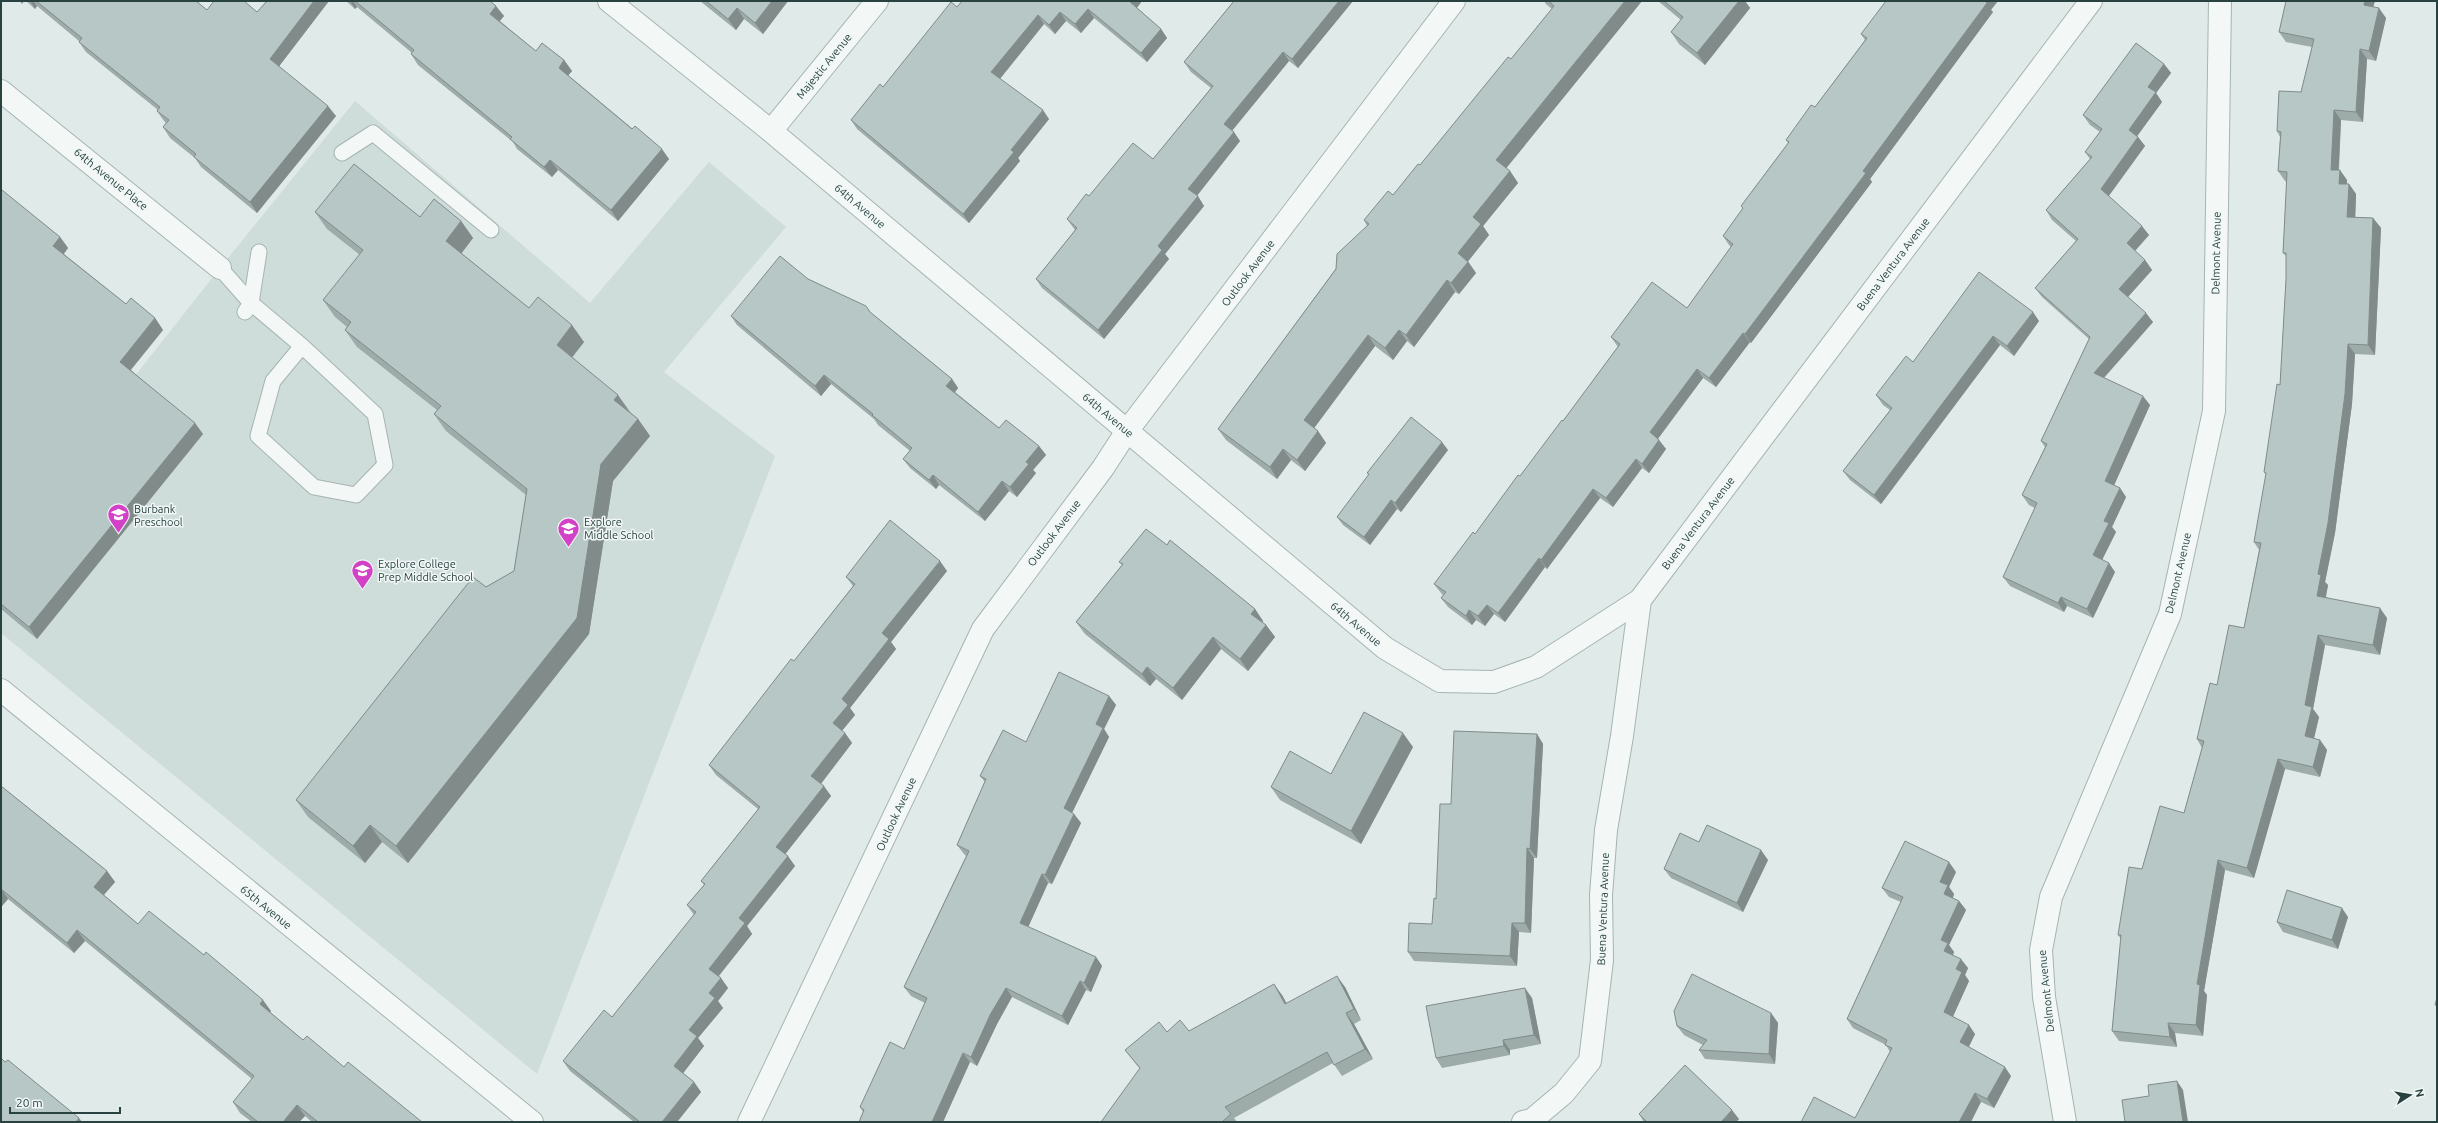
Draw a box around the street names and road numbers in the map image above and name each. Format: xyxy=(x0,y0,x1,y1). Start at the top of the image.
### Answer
street label: Majestic Avenue xyxy=(794,31,854,101)
street label: 64th Avenue Place xyxy=(72,146,150,212)
street label: 64th Avenue xyxy=(832,181,888,231)
street label: Delmont Avenue xyxy=(2209,211,2223,295)
street label: Buena Ventura Avenue xyxy=(1854,215,1932,313)
street label: Outlook Avenue xyxy=(1219,237,1277,309)
street label: 64th Avenue xyxy=(1080,390,1136,440)
street label: Buena Ventura Avenue xyxy=(1659,474,1737,572)
street label: Outlook Avenue xyxy=(1025,497,1083,569)
street label: Delmont Avenue xyxy=(2163,531,2193,615)
street label: 64th Avenue xyxy=(1328,599,1384,649)
street label: Outlook Avenue xyxy=(874,775,918,853)
street label: Buena Ventura Avenue xyxy=(1595,852,1611,966)
street label: 65th Avenue xyxy=(238,883,294,931)
street label: Delmont Avenue xyxy=(2036,949,2056,1033)

